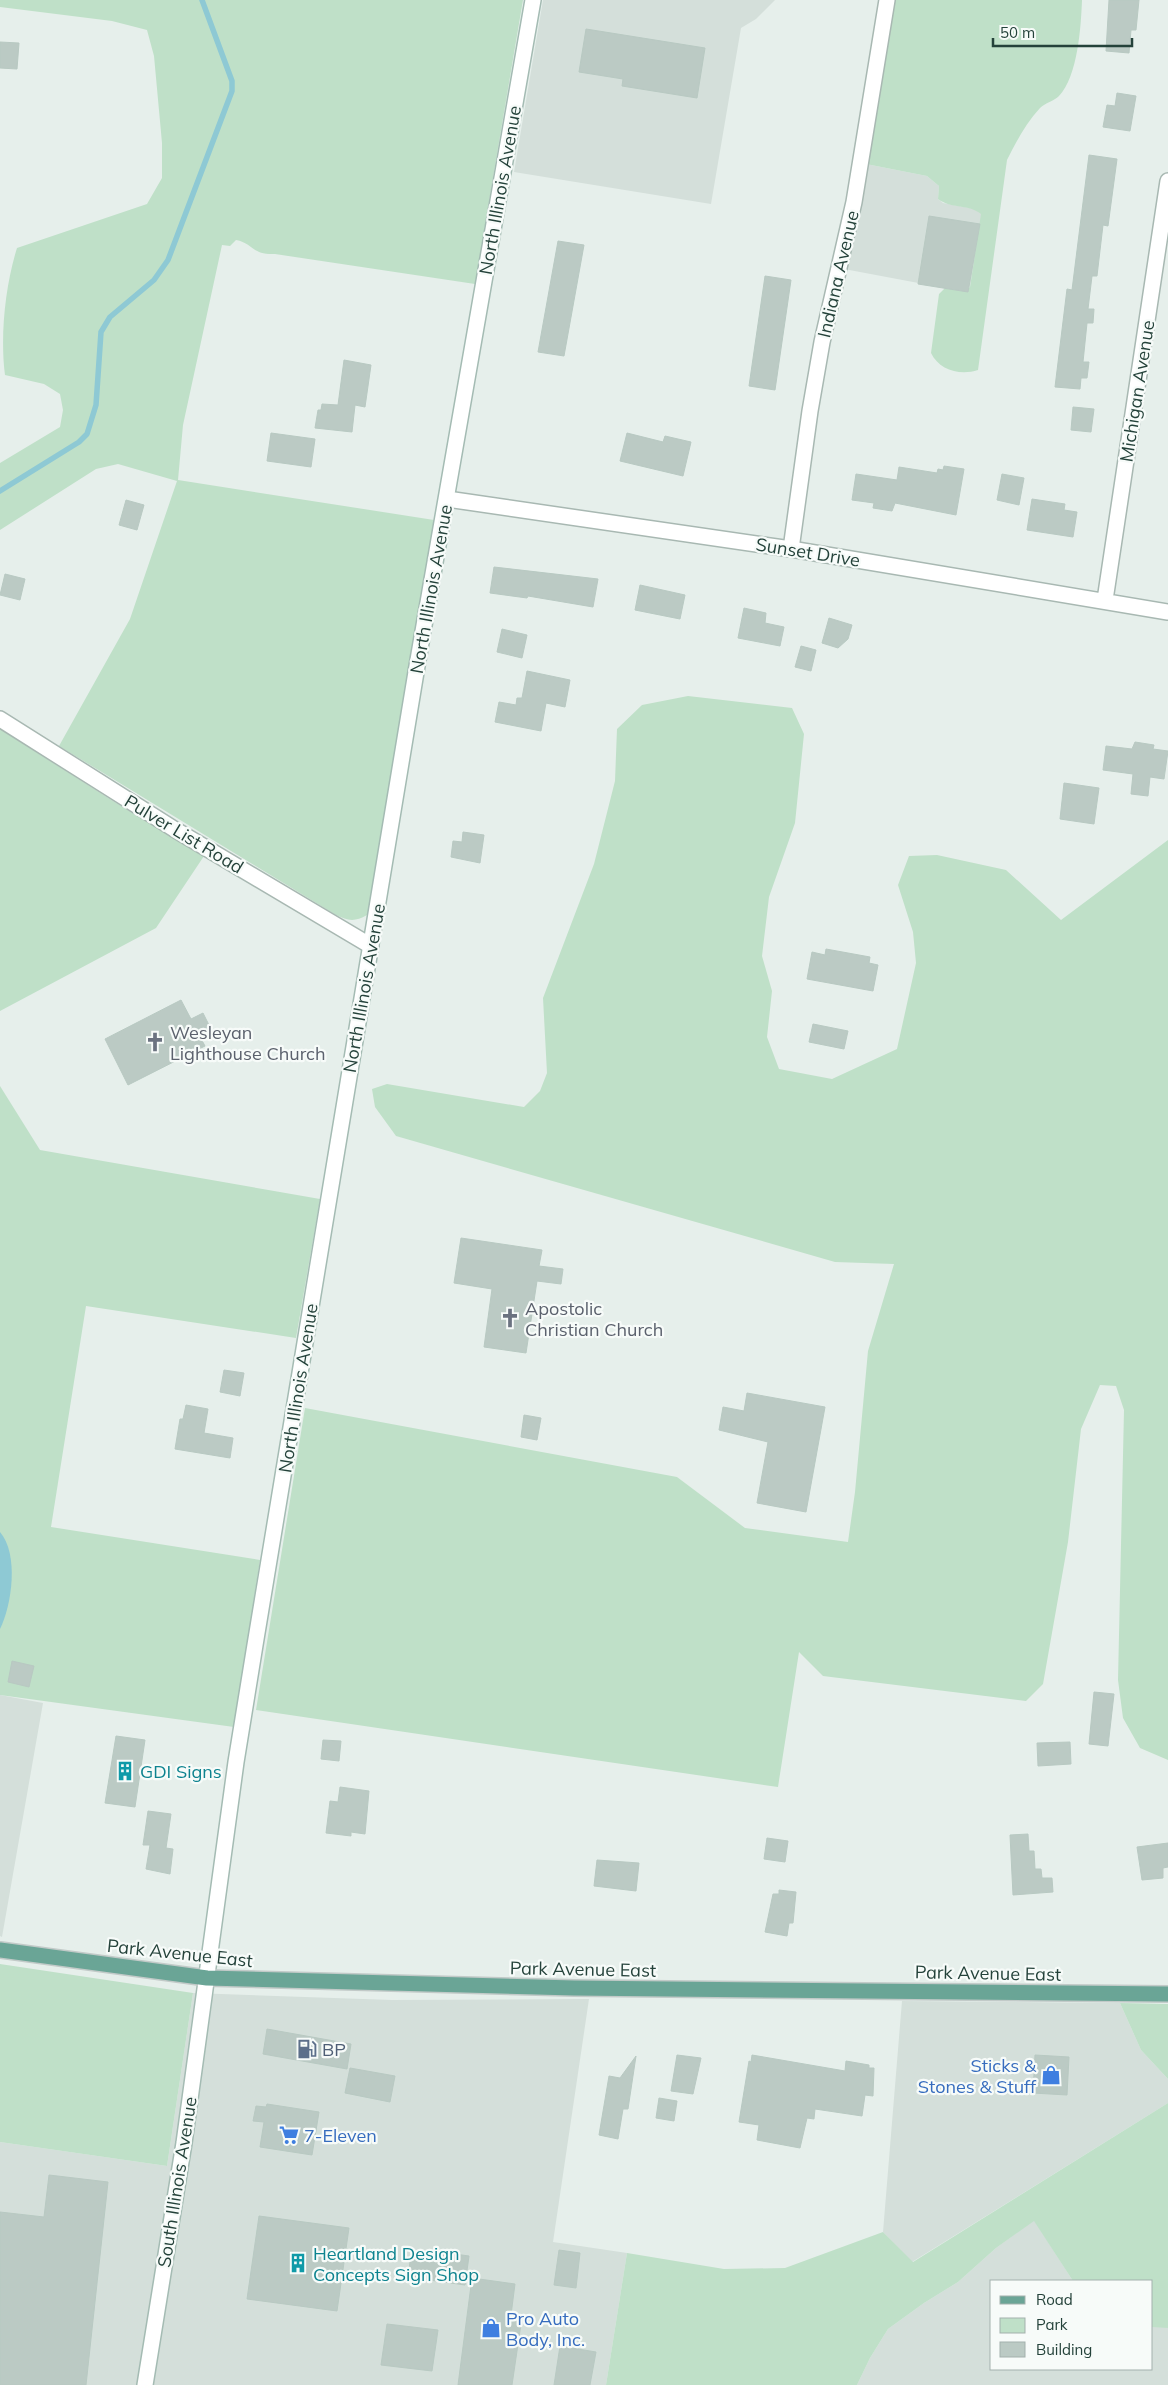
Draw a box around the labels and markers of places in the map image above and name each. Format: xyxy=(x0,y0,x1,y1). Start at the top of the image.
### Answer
place label: Wesleyan Lighthouse Church xyxy=(170,1021,326,1065)
church icon: Wesleyan Lighthouse Church xyxy=(144,1031,166,1053)
place label: Apostolic Christian Church xyxy=(525,1297,663,1341)
church icon: Apostolic Christian Church xyxy=(499,1307,521,1329)
building icon: GDI Signs xyxy=(114,1760,136,1782)
place label: GDI Signs xyxy=(140,1760,222,1783)
fuel station icon: BP xyxy=(296,2038,318,2060)
place label: BP xyxy=(322,2038,346,2061)
place label: Sticks & Stones & Stuff xyxy=(918,2054,1037,2098)
shop icon: Sticks & Stones & Stuff xyxy=(1040,2064,1062,2086)
supermarket icon: 7-Eleven xyxy=(278,2124,300,2146)
place label: 7-Eleven xyxy=(304,2124,377,2147)
place label: Heartland Design Concepts Sign Shop xyxy=(313,2242,479,2286)
building icon: Heartland Design Concepts Sign Shop xyxy=(287,2252,309,2274)
place label: Pro Auto Body, Inc. xyxy=(506,2307,585,2351)
shop icon: Pro Auto Body, Inc. xyxy=(480,2317,502,2339)

